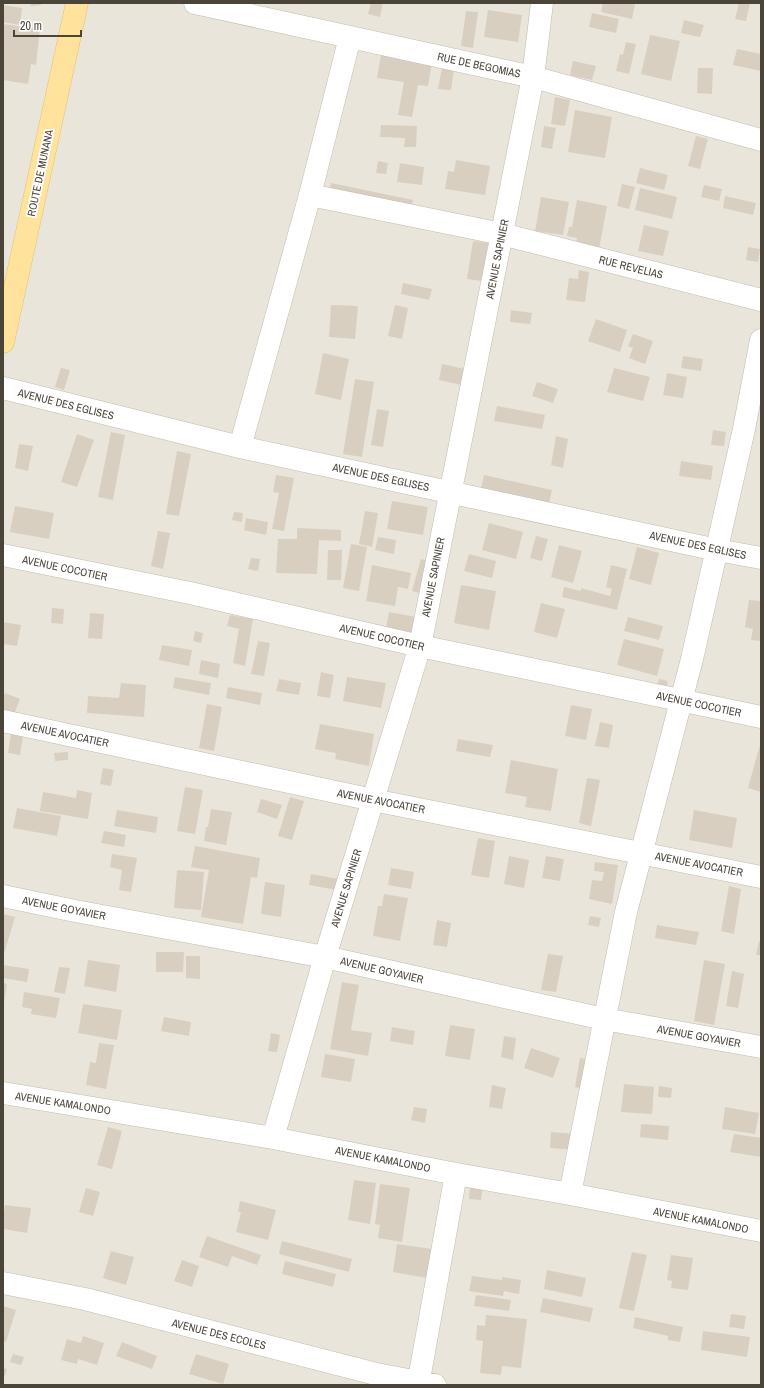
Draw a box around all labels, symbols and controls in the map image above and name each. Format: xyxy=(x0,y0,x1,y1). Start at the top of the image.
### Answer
scale bar xyxy=(14,12,81,38)
text: 20 m xyxy=(20,18,42,34)
street label: RUE DE BEGOMIAS xyxy=(436,49,522,81)
street label: ROUTE DE MUNANA xyxy=(24,127,56,218)
street label: AVENUE SAPINIER xyxy=(482,217,512,301)
street label: RUE REVELIAS xyxy=(597,252,665,282)
street label: AVENUE DES EGLISES xyxy=(15,385,116,423)
street label: AVENUE DES EGLISES xyxy=(330,460,431,494)
street label: AVENUE DES EGLISES xyxy=(647,528,748,562)
street label: AVENUE SAPINIER xyxy=(418,535,448,619)
street label: AVENUE COCOTIER xyxy=(20,552,109,584)
street label: AVENUE COCOTIER xyxy=(337,620,426,654)
street label: AVENUE COCOTIER xyxy=(654,688,743,720)
street label: AVENUE AVOCATIER xyxy=(19,718,111,750)
street label: AVENUE AVOCATIER xyxy=(335,785,427,816)
street label: AVENUE SAPINIER xyxy=(327,847,365,930)
street label: AVENUE AVOCATIER xyxy=(653,848,745,879)
street label: AVENUE GOYAVIER xyxy=(20,893,107,923)
street label: AVENUE GOYAVIER xyxy=(338,953,425,986)
street label: AVENUE GOYAVIER xyxy=(655,1022,742,1050)
street label: AVENUE KAMALONDO xyxy=(13,1088,112,1117)
street label: AVENUE KAMALONDO xyxy=(333,1143,432,1175)
street label: AVENUE KAMALONDO xyxy=(651,1204,750,1236)
street label: AVENUE DES ECOLES xyxy=(169,1315,268,1352)

